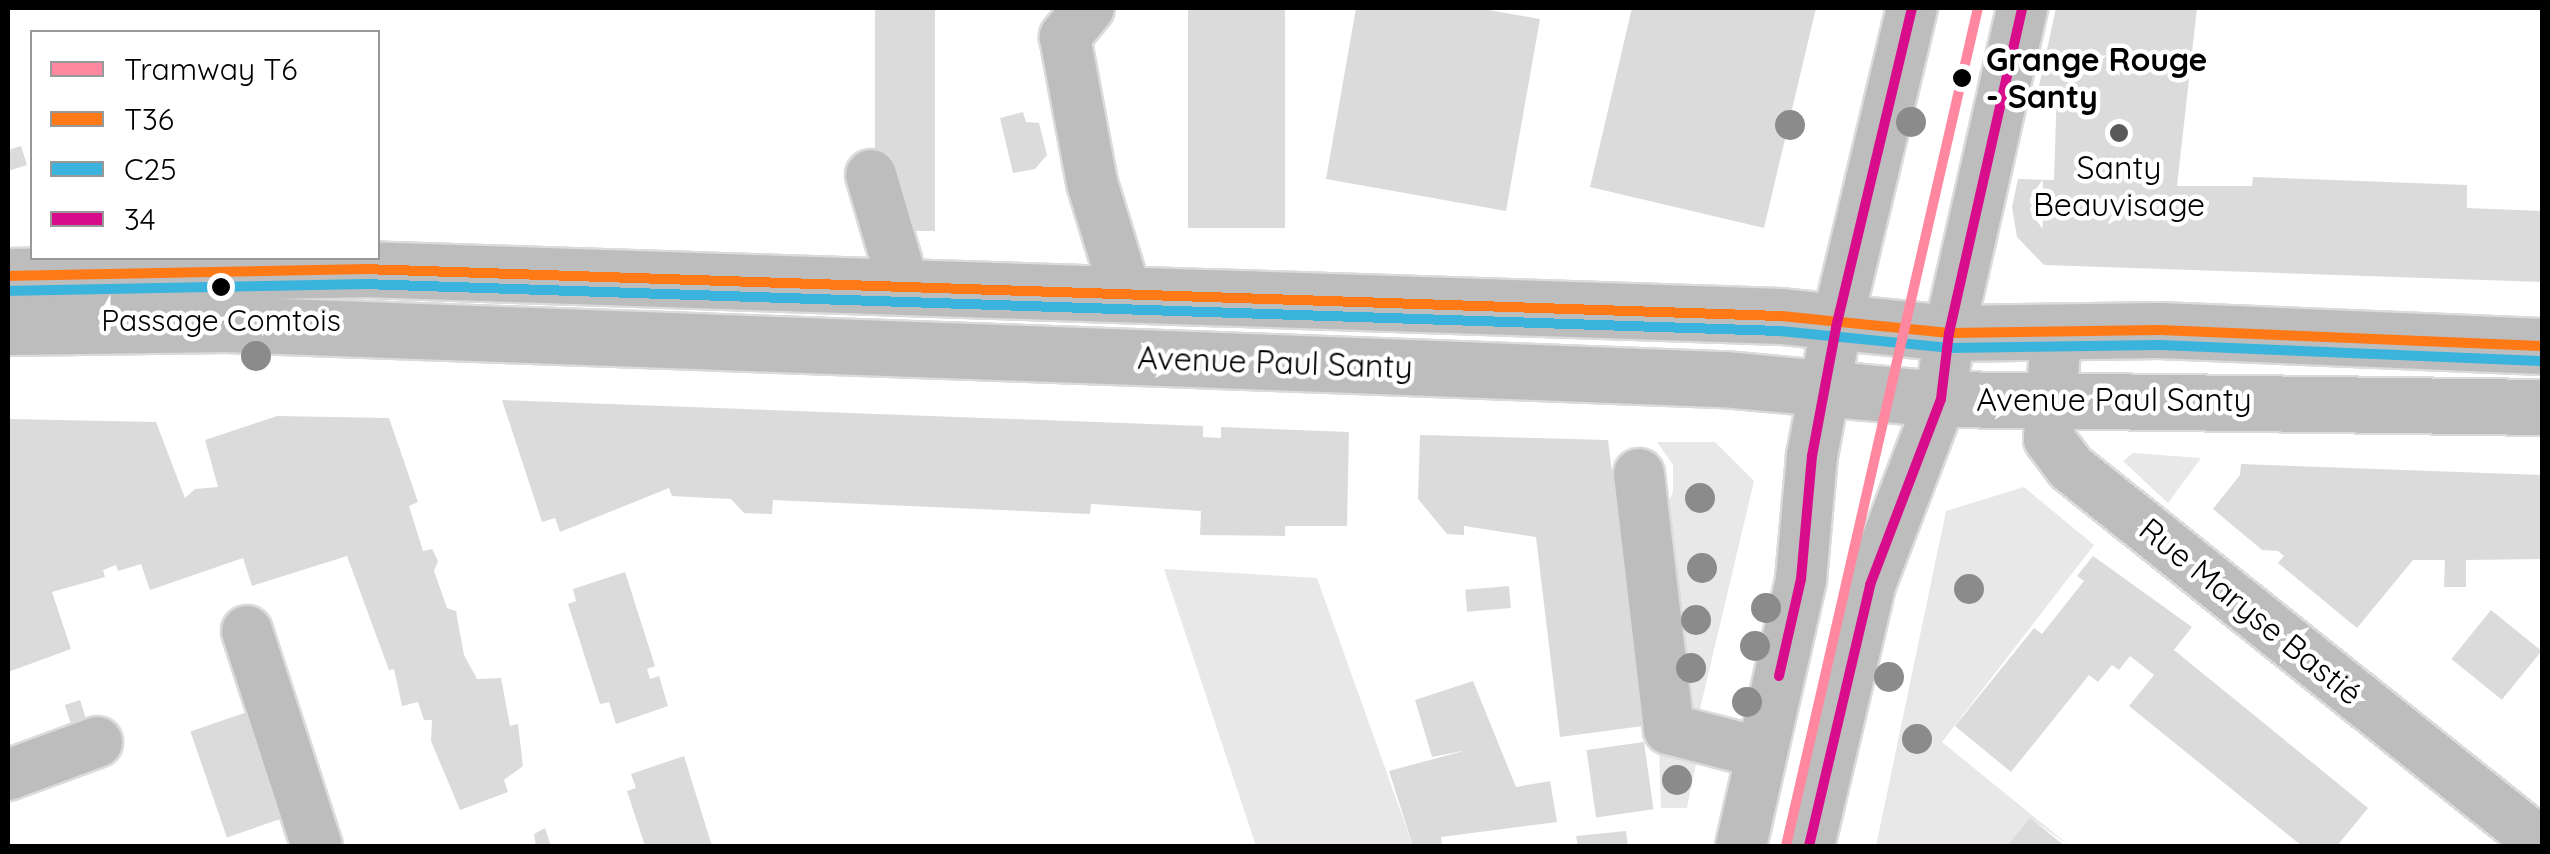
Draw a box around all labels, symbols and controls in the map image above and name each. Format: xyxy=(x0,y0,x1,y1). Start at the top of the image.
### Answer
legend xyxy=(30,30,380,260)
place label: Grange Rouge - Santy xyxy=(1986,41,2207,116)
text: Tramway T6 xyxy=(124,50,297,88)
marker: Grange Rouge - Santy xyxy=(1947,63,1977,93)
text: T36 xyxy=(124,100,174,138)
marker: Santy Beauvisage xyxy=(2108,122,2130,144)
place label: Santy Beauvisage xyxy=(2033,149,2205,224)
text: C25 xyxy=(124,150,177,188)
text: 34 xyxy=(124,200,156,238)
marker: Passage Comtois xyxy=(211,277,231,297)
place label: Passage Comtois xyxy=(101,302,341,338)
street label: Avenue Paul Santy xyxy=(1137,338,1413,386)
street label: Avenue Paul Santy xyxy=(1976,380,2252,418)
street label: Rue Maryse Bastié xyxy=(2132,510,2370,712)

